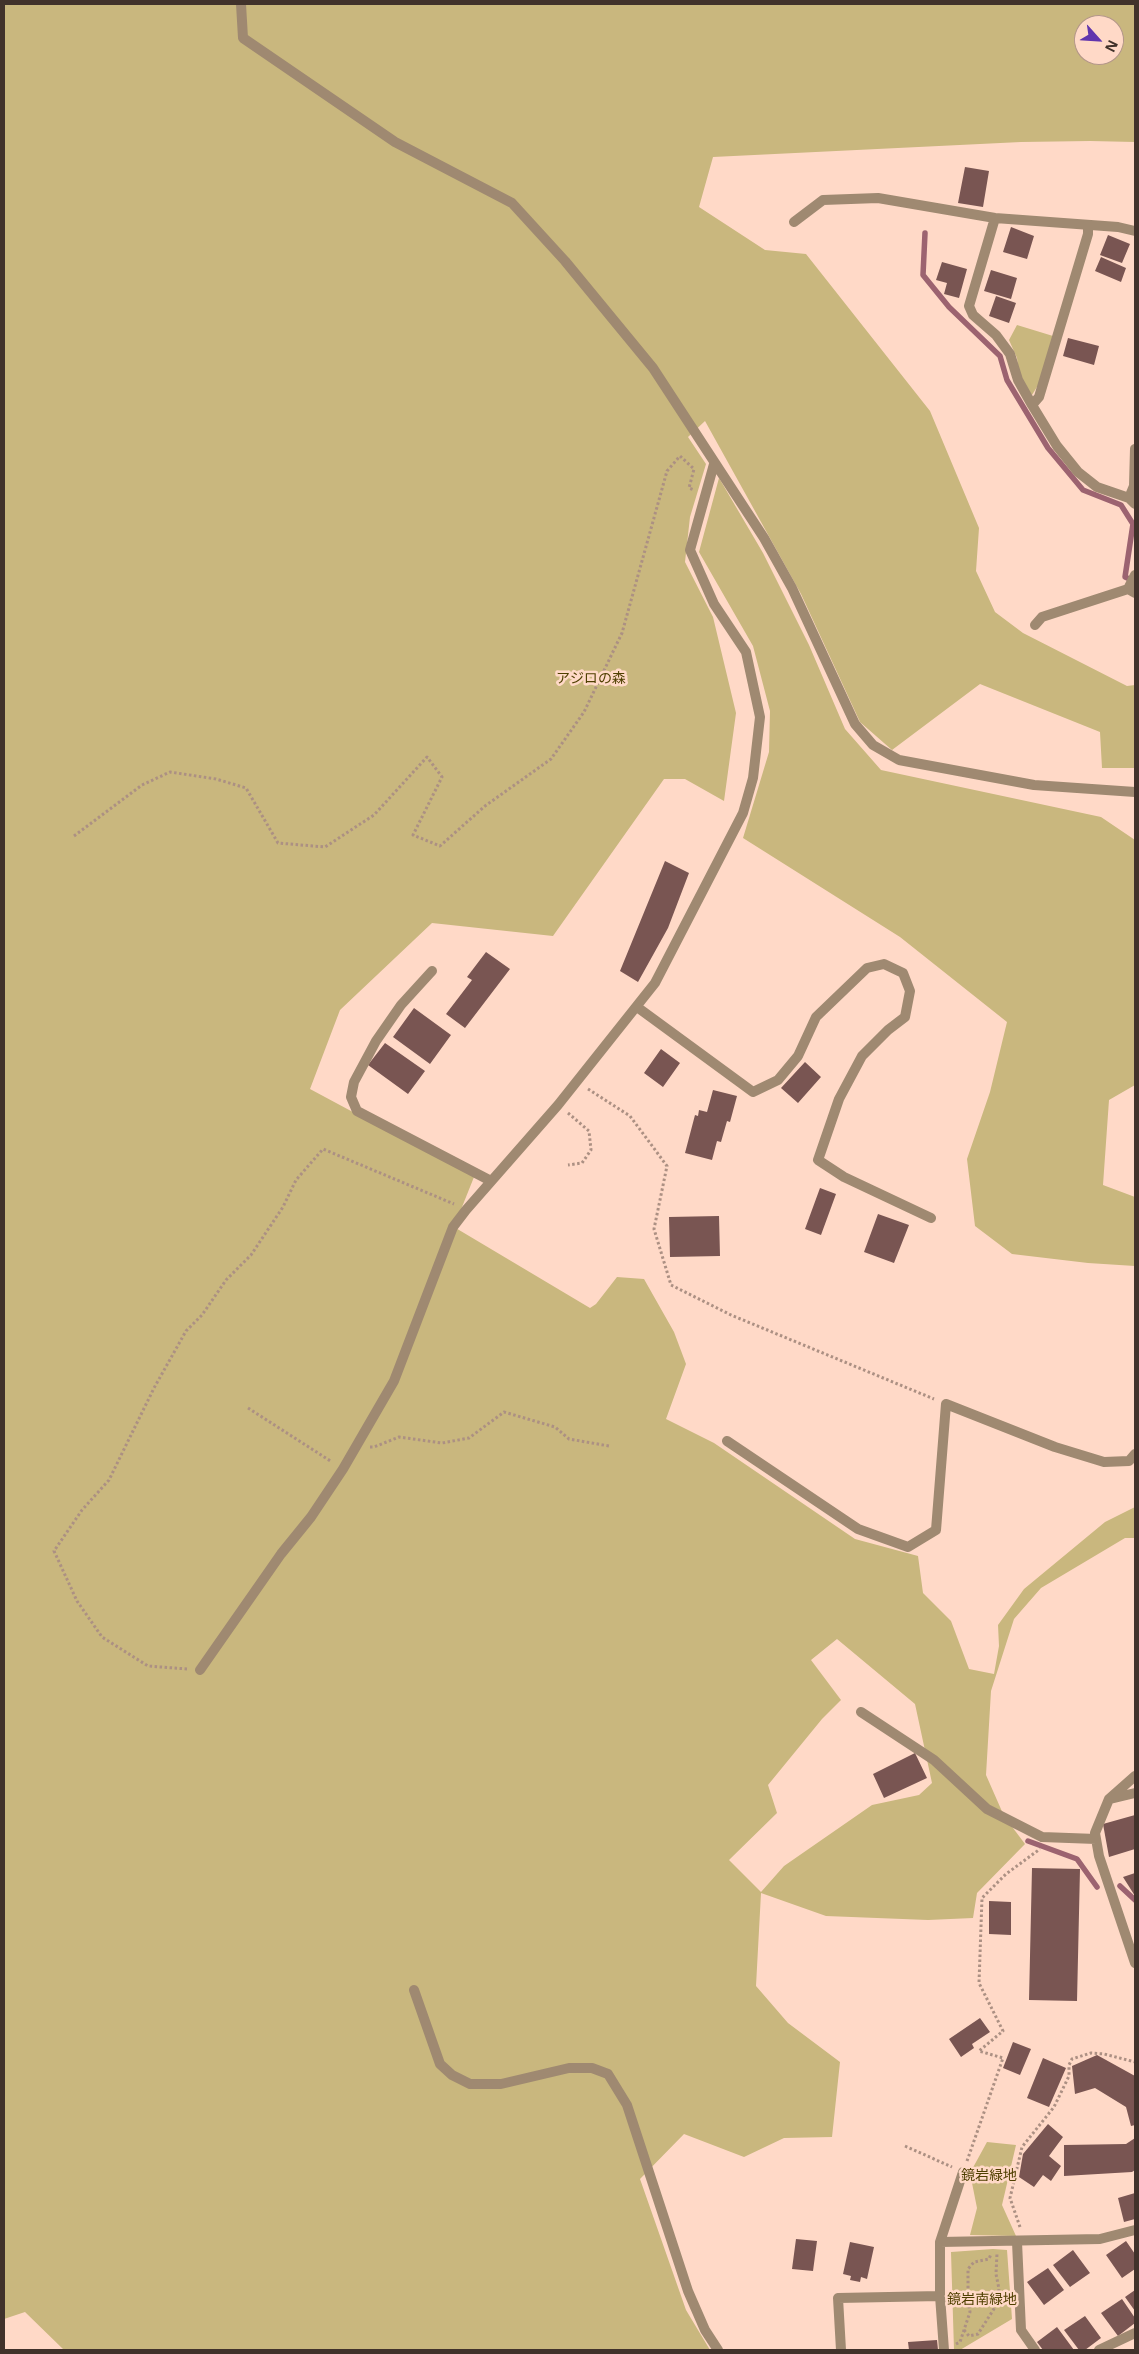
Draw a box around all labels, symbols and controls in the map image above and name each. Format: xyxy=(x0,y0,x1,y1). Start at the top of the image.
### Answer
north arrow xyxy=(1074,15,1124,65)
text: N xyxy=(1101,37,1123,56)
park label: アジロの森 xyxy=(556,671,626,687)
park label: 鏡岩緑地 xyxy=(961,2168,1017,2184)
park label: 鏡岩南緑地 xyxy=(947,2292,1017,2308)

